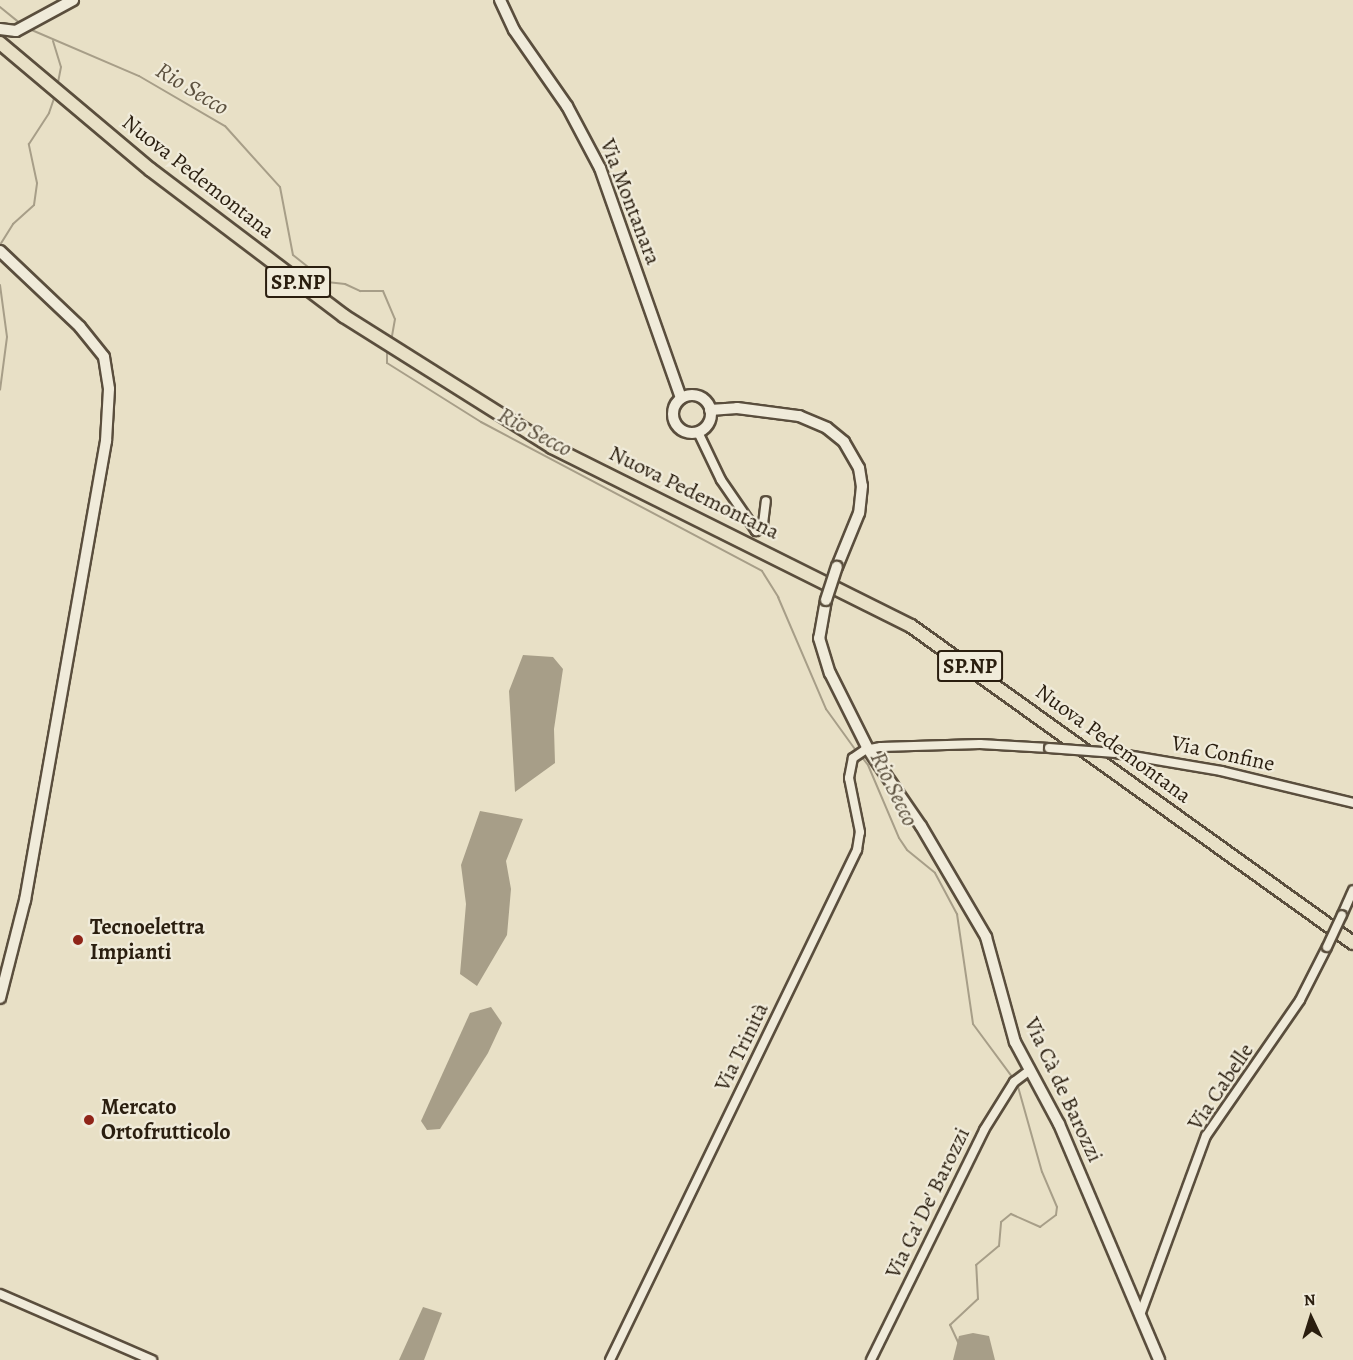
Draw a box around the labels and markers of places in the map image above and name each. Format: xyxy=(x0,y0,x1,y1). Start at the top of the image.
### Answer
place label: Tecnoelettra Impianti xyxy=(90,914,205,966)
marker: Tecnoelettra Impianti xyxy=(71,933,85,947)
place label: Mercato Ortofrutticolo xyxy=(101,1094,231,1146)
marker: Mercato Ortofrutticolo xyxy=(82,1113,96,1127)

